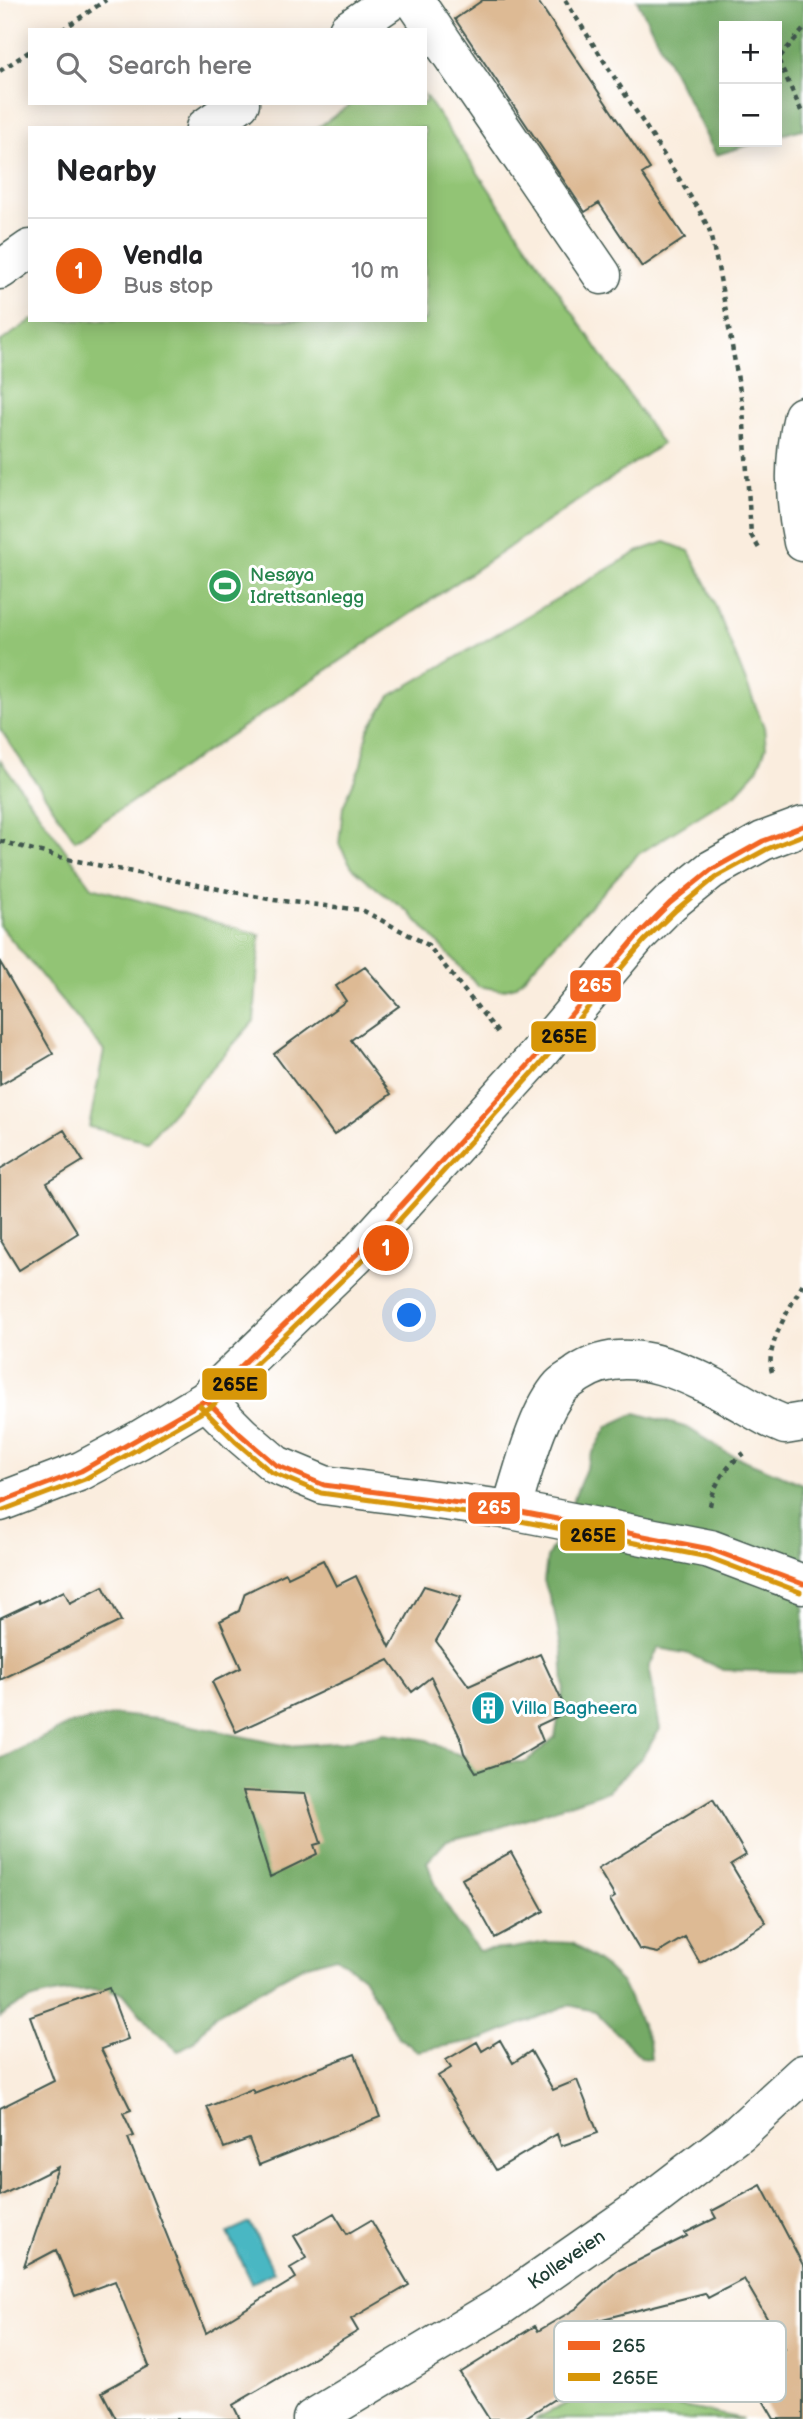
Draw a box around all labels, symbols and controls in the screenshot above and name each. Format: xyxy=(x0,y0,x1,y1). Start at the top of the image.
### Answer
map controls xyxy=(719,21,782,147)
button: + xyxy=(719,21,782,84)
search box xyxy=(28,28,427,105)
icon: search xyxy=(52,48,90,86)
text: Search here xyxy=(108,51,252,82)
button: − xyxy=(719,84,782,147)
text: Nearby xyxy=(56,154,156,190)
text: Vendla xyxy=(123,241,203,272)
text: 1 xyxy=(74,257,84,285)
text: 10 m xyxy=(351,257,399,285)
text: Bus stop xyxy=(123,272,213,300)
place label: Nesøya Idrettsanlegg xyxy=(250,564,364,609)
sports icon: Nesøya Idrettsanlegg xyxy=(206,567,244,605)
line badge: 265 xyxy=(569,969,622,1003)
text: 265 xyxy=(578,975,612,998)
line badge: 265E xyxy=(530,1020,597,1053)
text: 265E xyxy=(541,1026,587,1049)
pin: 1 xyxy=(363,1222,409,1274)
your location xyxy=(392,1298,426,1332)
line badge: 265E xyxy=(201,1367,268,1401)
text: 265E xyxy=(212,1374,258,1397)
line badge: 265 xyxy=(467,1491,521,1525)
text: 265 xyxy=(477,1497,511,1520)
line badge: 265E xyxy=(559,1518,626,1552)
text: 265E xyxy=(570,1525,616,1548)
building icon: Villa Bagheera xyxy=(469,1689,507,1727)
place label: Villa Bagheera xyxy=(512,1697,637,1720)
street label: Kolleveien xyxy=(524,2225,610,2295)
legend xyxy=(554,2321,786,2402)
text: 265 xyxy=(612,2335,646,2358)
text: 265E xyxy=(612,2367,658,2390)

